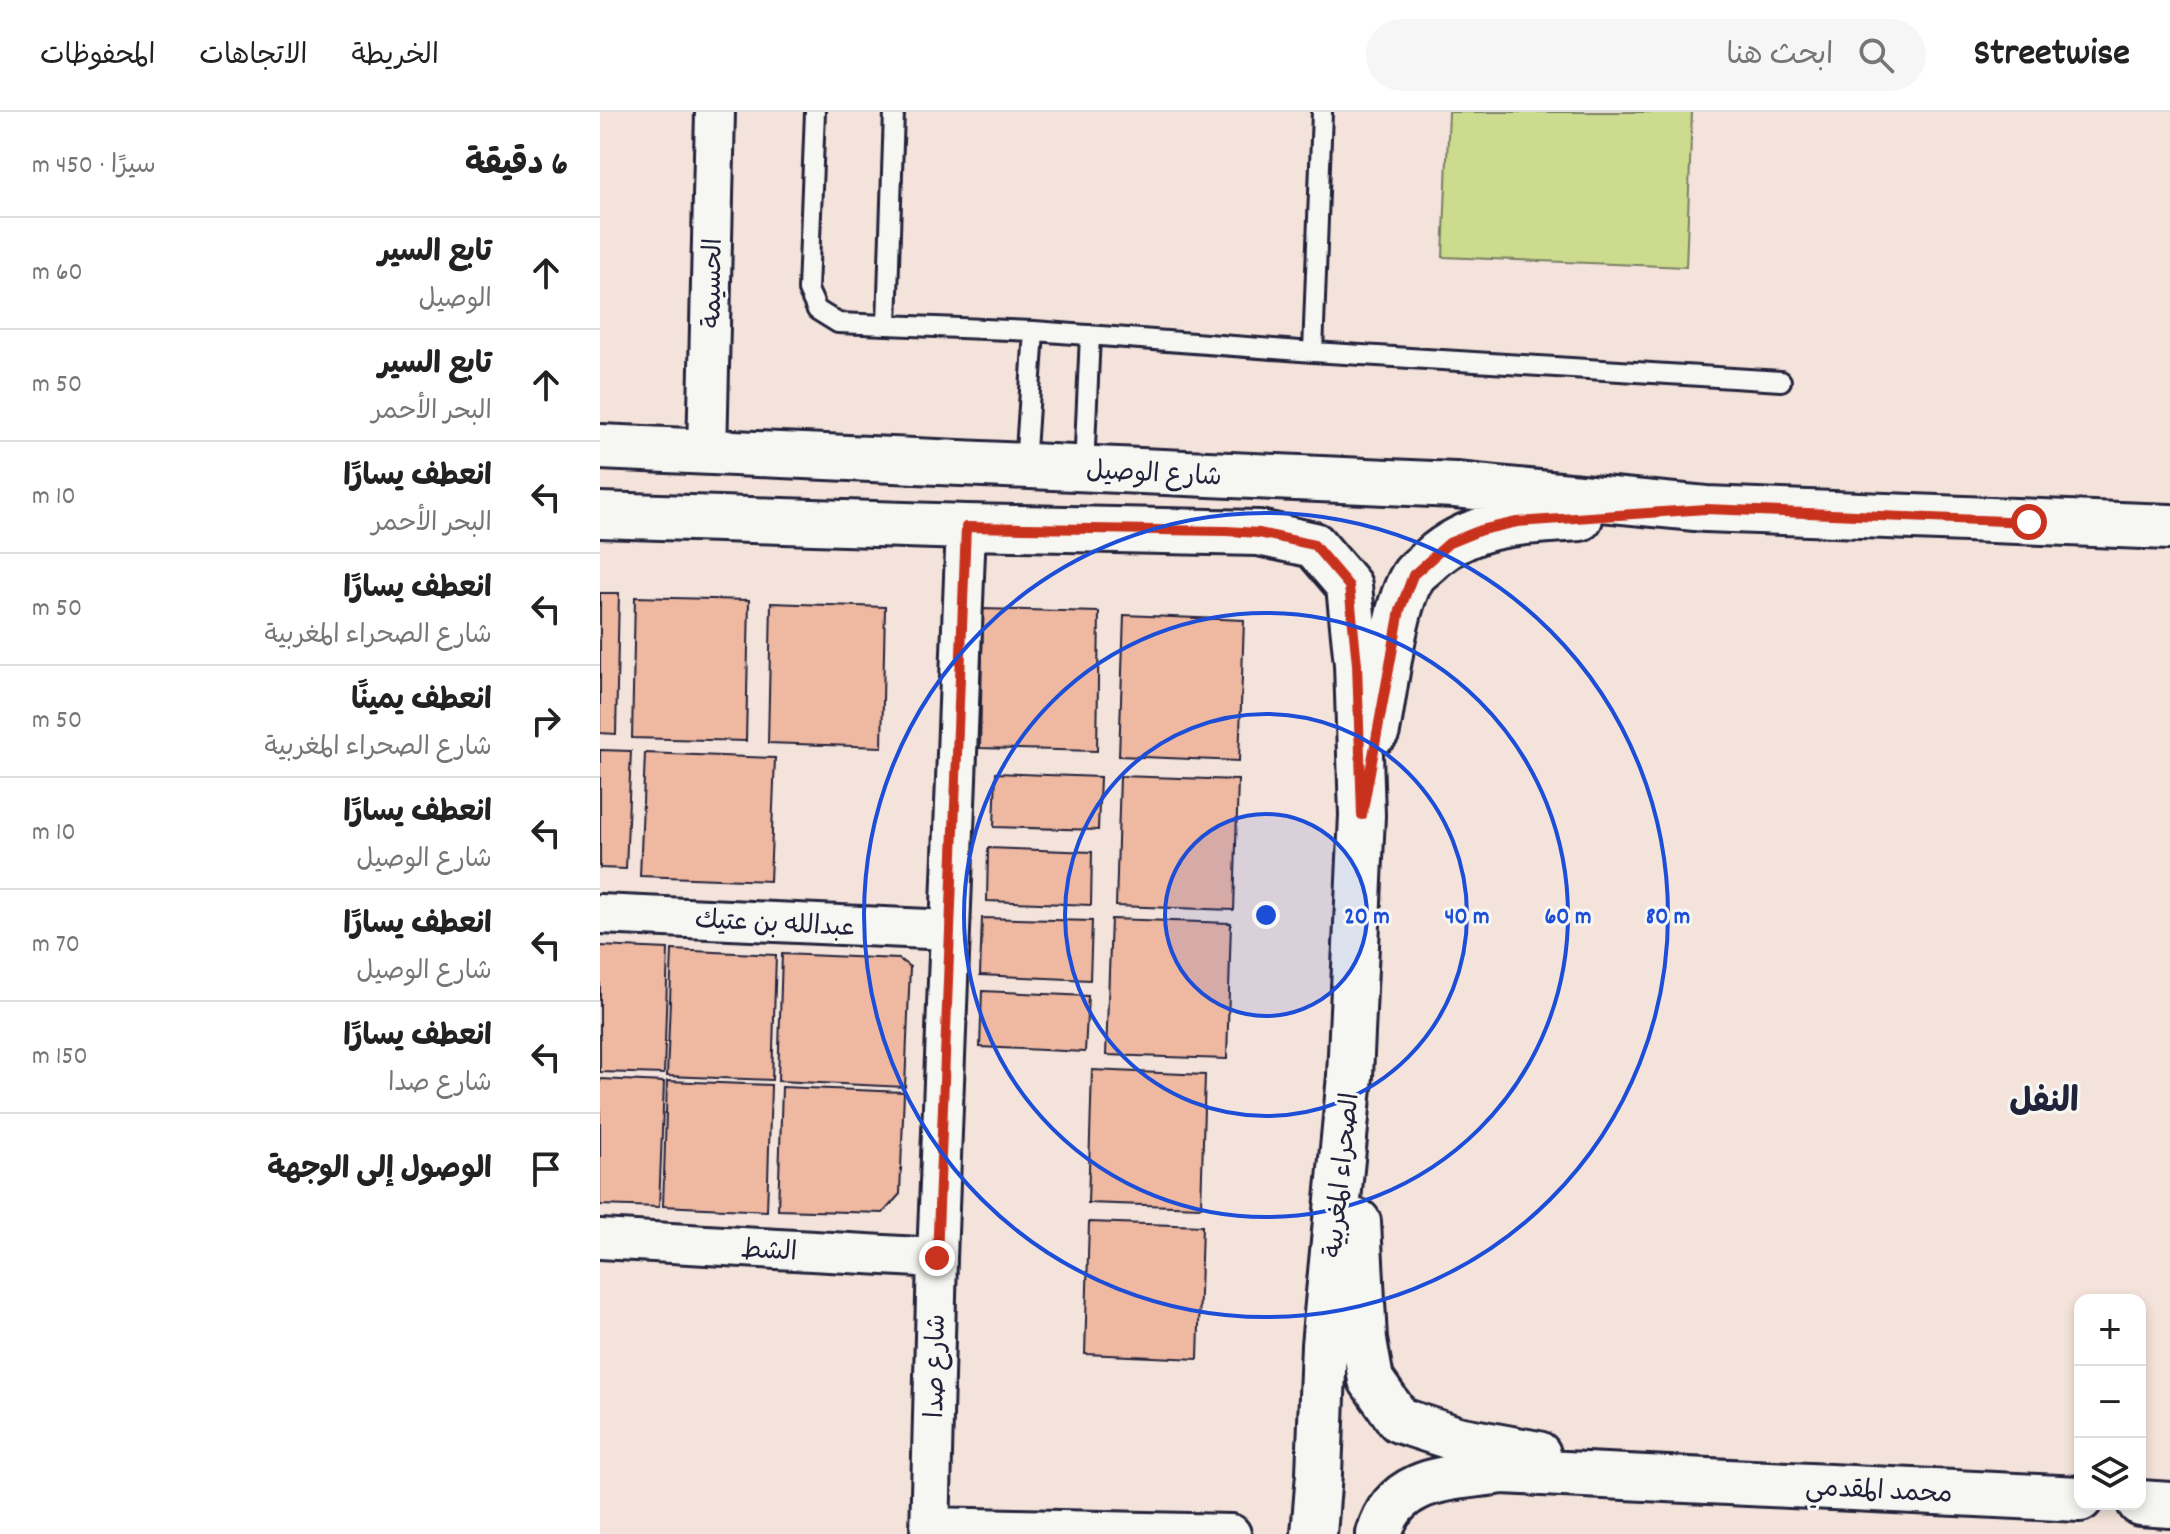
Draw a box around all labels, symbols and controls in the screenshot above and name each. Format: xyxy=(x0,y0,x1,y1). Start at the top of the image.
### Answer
search box xyxy=(1366,19,1926,91)
text: Streetwise xyxy=(1974,28,2130,83)
icon: search xyxy=(1854,33,1898,77)
text: ابحث هنا xyxy=(1726,36,1834,79)
text: المحفوظات xyxy=(40,38,155,78)
text: الاتجاهات xyxy=(199,38,307,78)
text: الخريطة xyxy=(351,38,439,78)
text: 6 دقيقة xyxy=(465,142,568,191)
text: سيرًا · 450 m xyxy=(32,148,156,185)
text: تابع السير xyxy=(378,233,492,276)
street label: الحسيمة xyxy=(695,238,734,328)
icon: ahead xyxy=(524,251,568,295)
text: 60 m xyxy=(32,255,83,292)
text: الوصيل xyxy=(418,282,492,319)
text: تابع السير xyxy=(378,345,492,388)
icon: ahead xyxy=(524,363,568,407)
text: 50 m xyxy=(32,367,82,404)
text: البحر الأحمر xyxy=(372,394,492,431)
street label: شارع الوصيل xyxy=(1085,453,1223,498)
text: انعطف يسارًا xyxy=(343,457,492,500)
icon: left xyxy=(524,475,568,519)
text: 10 m xyxy=(32,479,76,516)
route start xyxy=(2011,504,2047,540)
text: البحر الأحمر xyxy=(372,506,492,543)
text: انعطف يسارًا xyxy=(343,569,492,612)
icon: left xyxy=(524,587,568,631)
text: 50 m xyxy=(32,591,82,628)
text: شارع الصحراء المغربية xyxy=(264,618,492,655)
text: انعطف يمينًا xyxy=(351,681,492,724)
icon: right xyxy=(524,699,568,743)
text: 50 m xyxy=(32,703,82,740)
text: شارع الصحراء المغربية xyxy=(264,730,492,767)
text: انعطف يسارًا xyxy=(343,793,492,836)
icon: left xyxy=(524,811,568,855)
text: 10 m xyxy=(32,815,76,852)
text: شارع الوصيل xyxy=(356,842,492,879)
centre of rings xyxy=(1252,901,1280,929)
text: 20 m xyxy=(1344,901,1390,935)
text: 40 m xyxy=(1444,901,1490,935)
text: 60 m xyxy=(1545,901,1591,935)
text: 80 m xyxy=(1646,901,1690,935)
street label: عبدالله بن عتيك xyxy=(694,903,856,948)
text: انعطف يسارًا xyxy=(343,905,492,948)
icon: left xyxy=(524,923,568,967)
text: 70 m xyxy=(32,927,80,964)
text: شارع الوصيل xyxy=(356,954,492,991)
text: انعطف يسارًا xyxy=(343,1017,492,1060)
icon: left xyxy=(524,1035,568,1079)
text: 150 m xyxy=(32,1039,88,1076)
text: شارع صدا xyxy=(388,1066,492,1103)
district label: النفل xyxy=(2009,1080,2079,1129)
street label: الصحراء المغربية xyxy=(1316,1091,1371,1260)
icon: arrive xyxy=(524,1147,568,1191)
text: الوصول إلى الوجهة xyxy=(267,1150,492,1193)
street label: الشط xyxy=(740,1233,798,1272)
route end xyxy=(919,1240,955,1276)
map controls xyxy=(2074,1294,2146,1510)
button: + xyxy=(2074,1294,2146,1366)
street label: شارع صدا xyxy=(918,1314,957,1418)
button: − xyxy=(2074,1366,2146,1438)
button: layers xyxy=(2074,1438,2146,1510)
street label: محمد المقدمي xyxy=(1804,1470,1953,1516)

